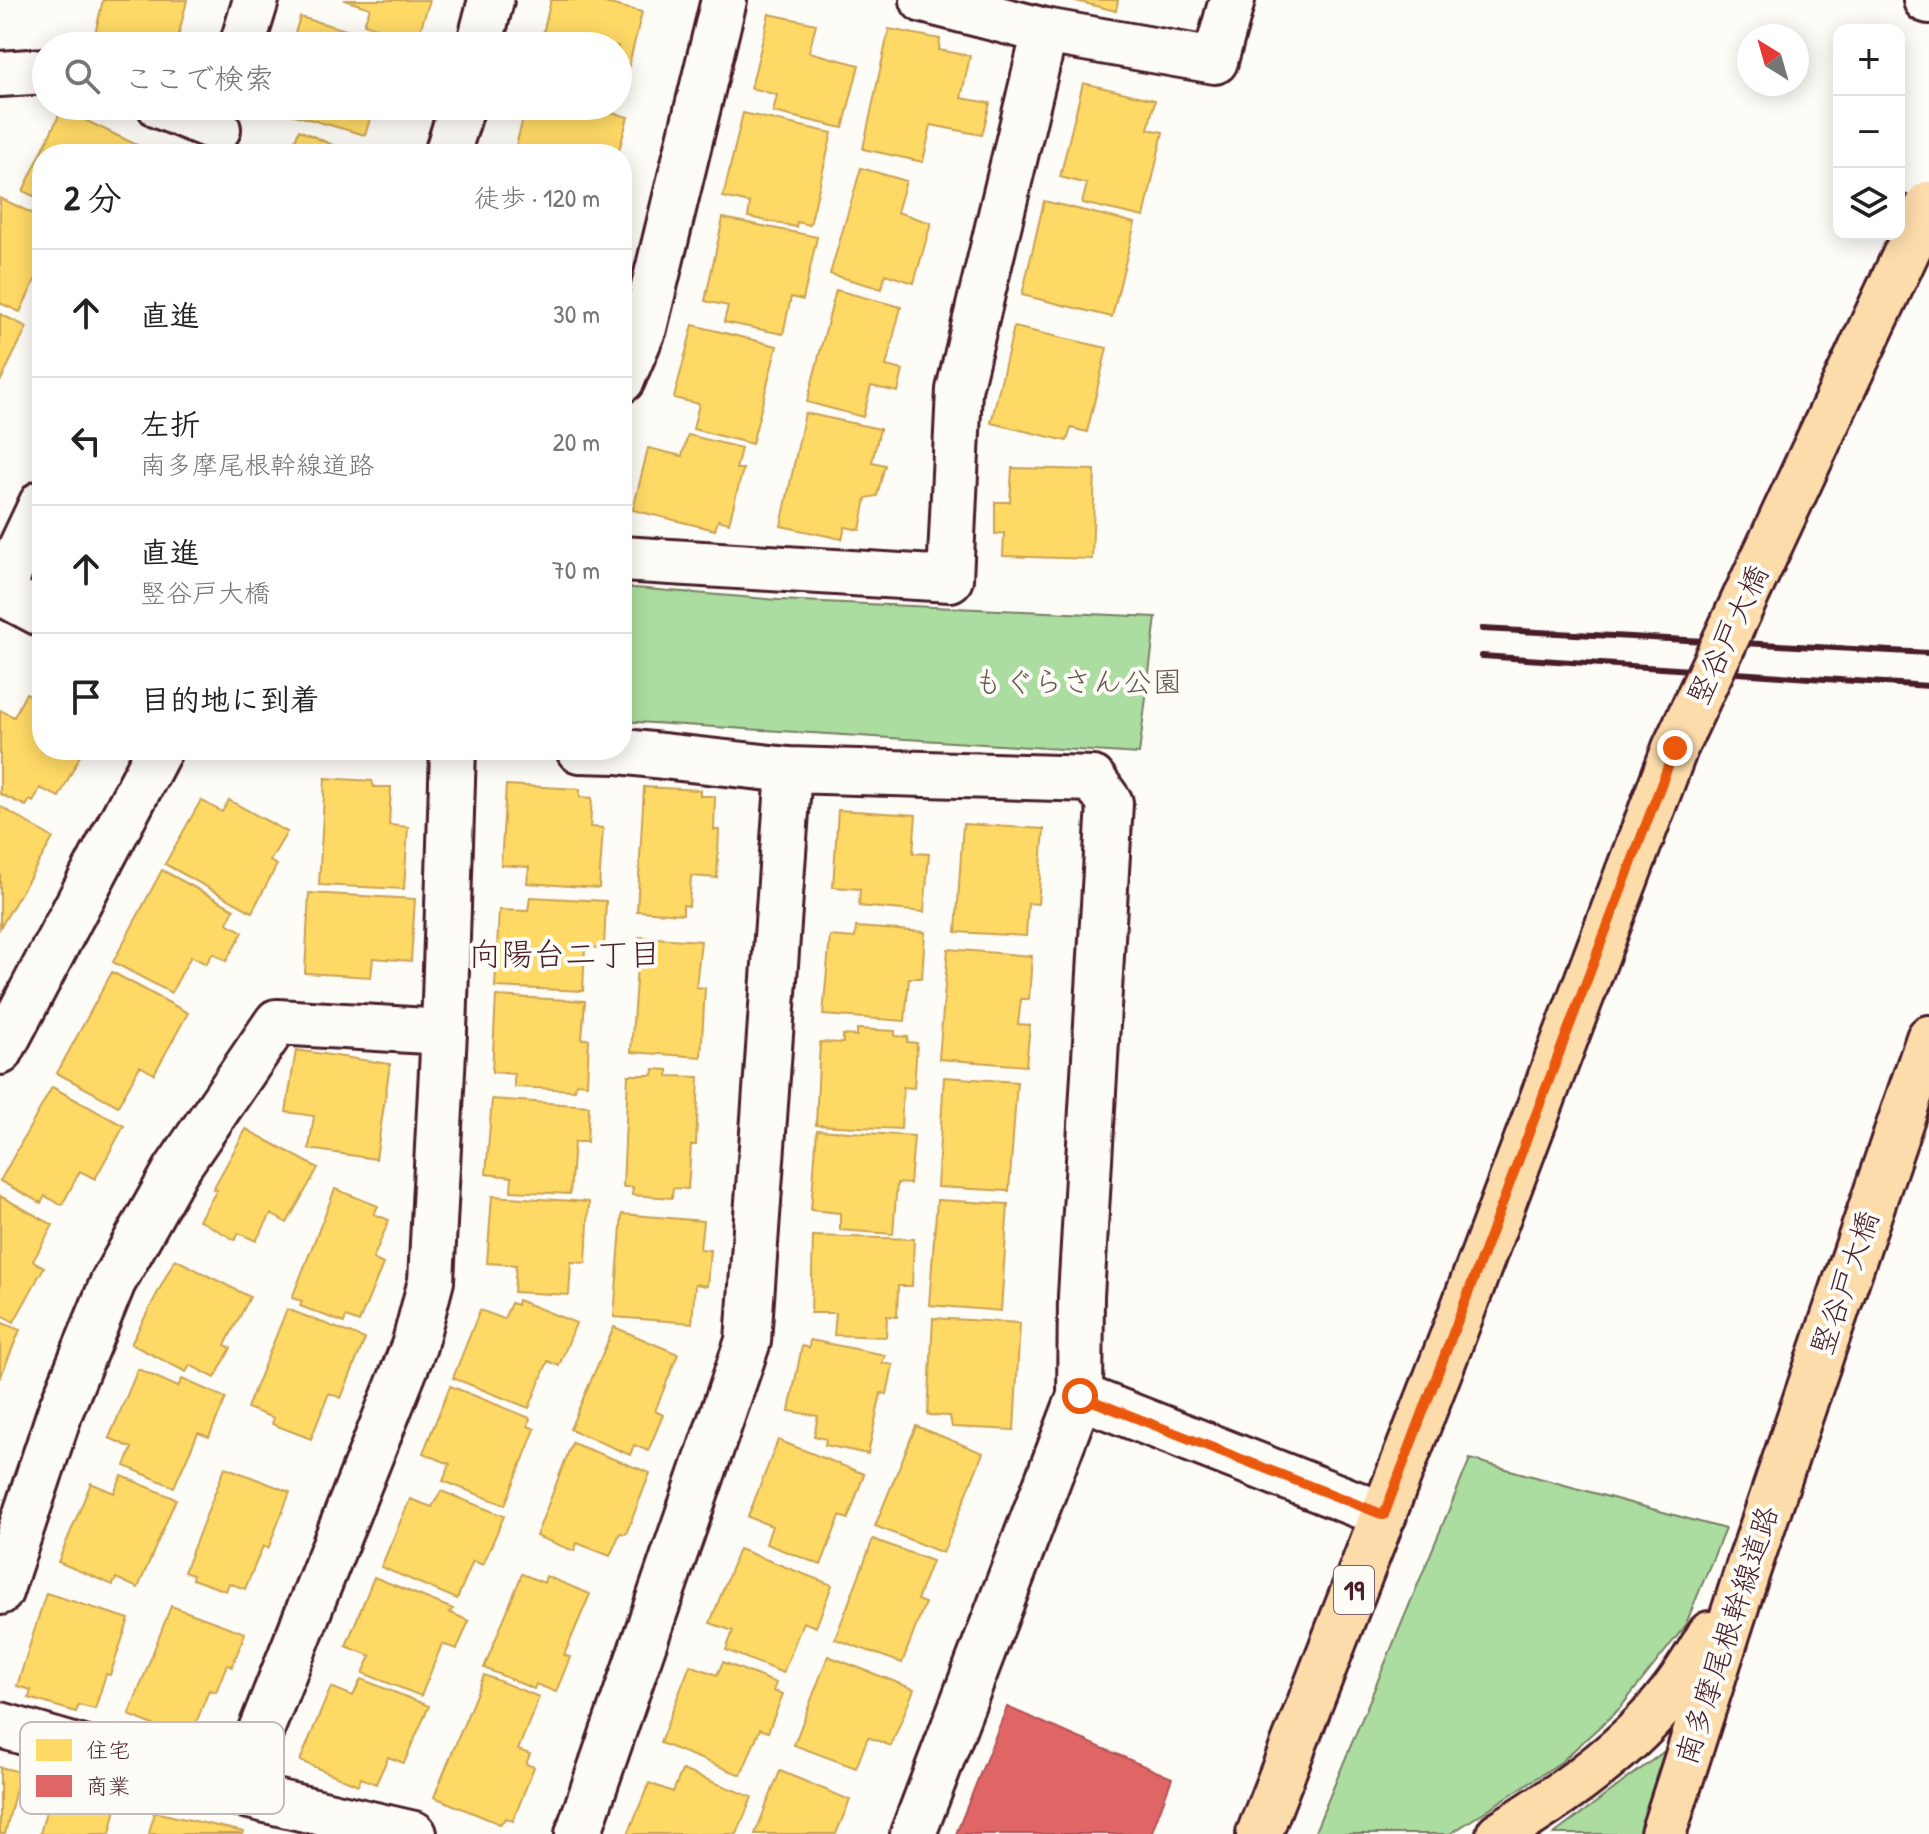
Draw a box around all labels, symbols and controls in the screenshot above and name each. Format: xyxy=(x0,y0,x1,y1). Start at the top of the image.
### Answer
north arrow xyxy=(1737,24,1809,96)
map controls xyxy=(1833,24,1905,240)
button: + xyxy=(1833,24,1905,96)
search box xyxy=(32,32,632,120)
icon: search xyxy=(60,54,104,98)
text: ここで検索 xyxy=(124,58,274,98)
button: − xyxy=(1833,96,1905,168)
button: layers xyxy=(1833,168,1905,240)
text: 2 分 xyxy=(64,175,122,221)
text: 徒歩 · 120 m xyxy=(474,180,600,215)
icon: ahead xyxy=(64,291,108,335)
text: 直進 xyxy=(140,295,200,335)
text: 30 m xyxy=(553,296,600,331)
text: 左折 xyxy=(140,404,200,444)
icon: left xyxy=(64,419,108,463)
text: 20 m xyxy=(553,424,600,459)
text: 南多摩尾根幹線道路 xyxy=(140,447,374,482)
text: 直進 xyxy=(140,532,200,572)
icon: ahead xyxy=(64,547,108,591)
text: 70 m xyxy=(552,552,600,587)
street label: 竪谷戸大橋 xyxy=(1677,558,1777,711)
text: 竪谷戸大橋 xyxy=(140,575,270,610)
park label: もぐらさん公園 xyxy=(974,661,1182,701)
icon: arrive xyxy=(64,675,108,719)
text: 目的地に到着 xyxy=(140,679,320,719)
route end xyxy=(1657,730,1693,766)
district label: 向陽台二丁目 xyxy=(469,932,661,975)
street label: 竪谷戸大橋 xyxy=(1801,1205,1887,1360)
route start xyxy=(1062,1378,1098,1414)
street label: 南多摩尾根幹線道路 xyxy=(1665,1500,1787,1769)
road number: 19 xyxy=(1334,1566,1374,1614)
legend xyxy=(20,1722,284,1814)
text: 住宅 xyxy=(86,1735,130,1765)
text: 商業 xyxy=(86,1771,130,1801)

